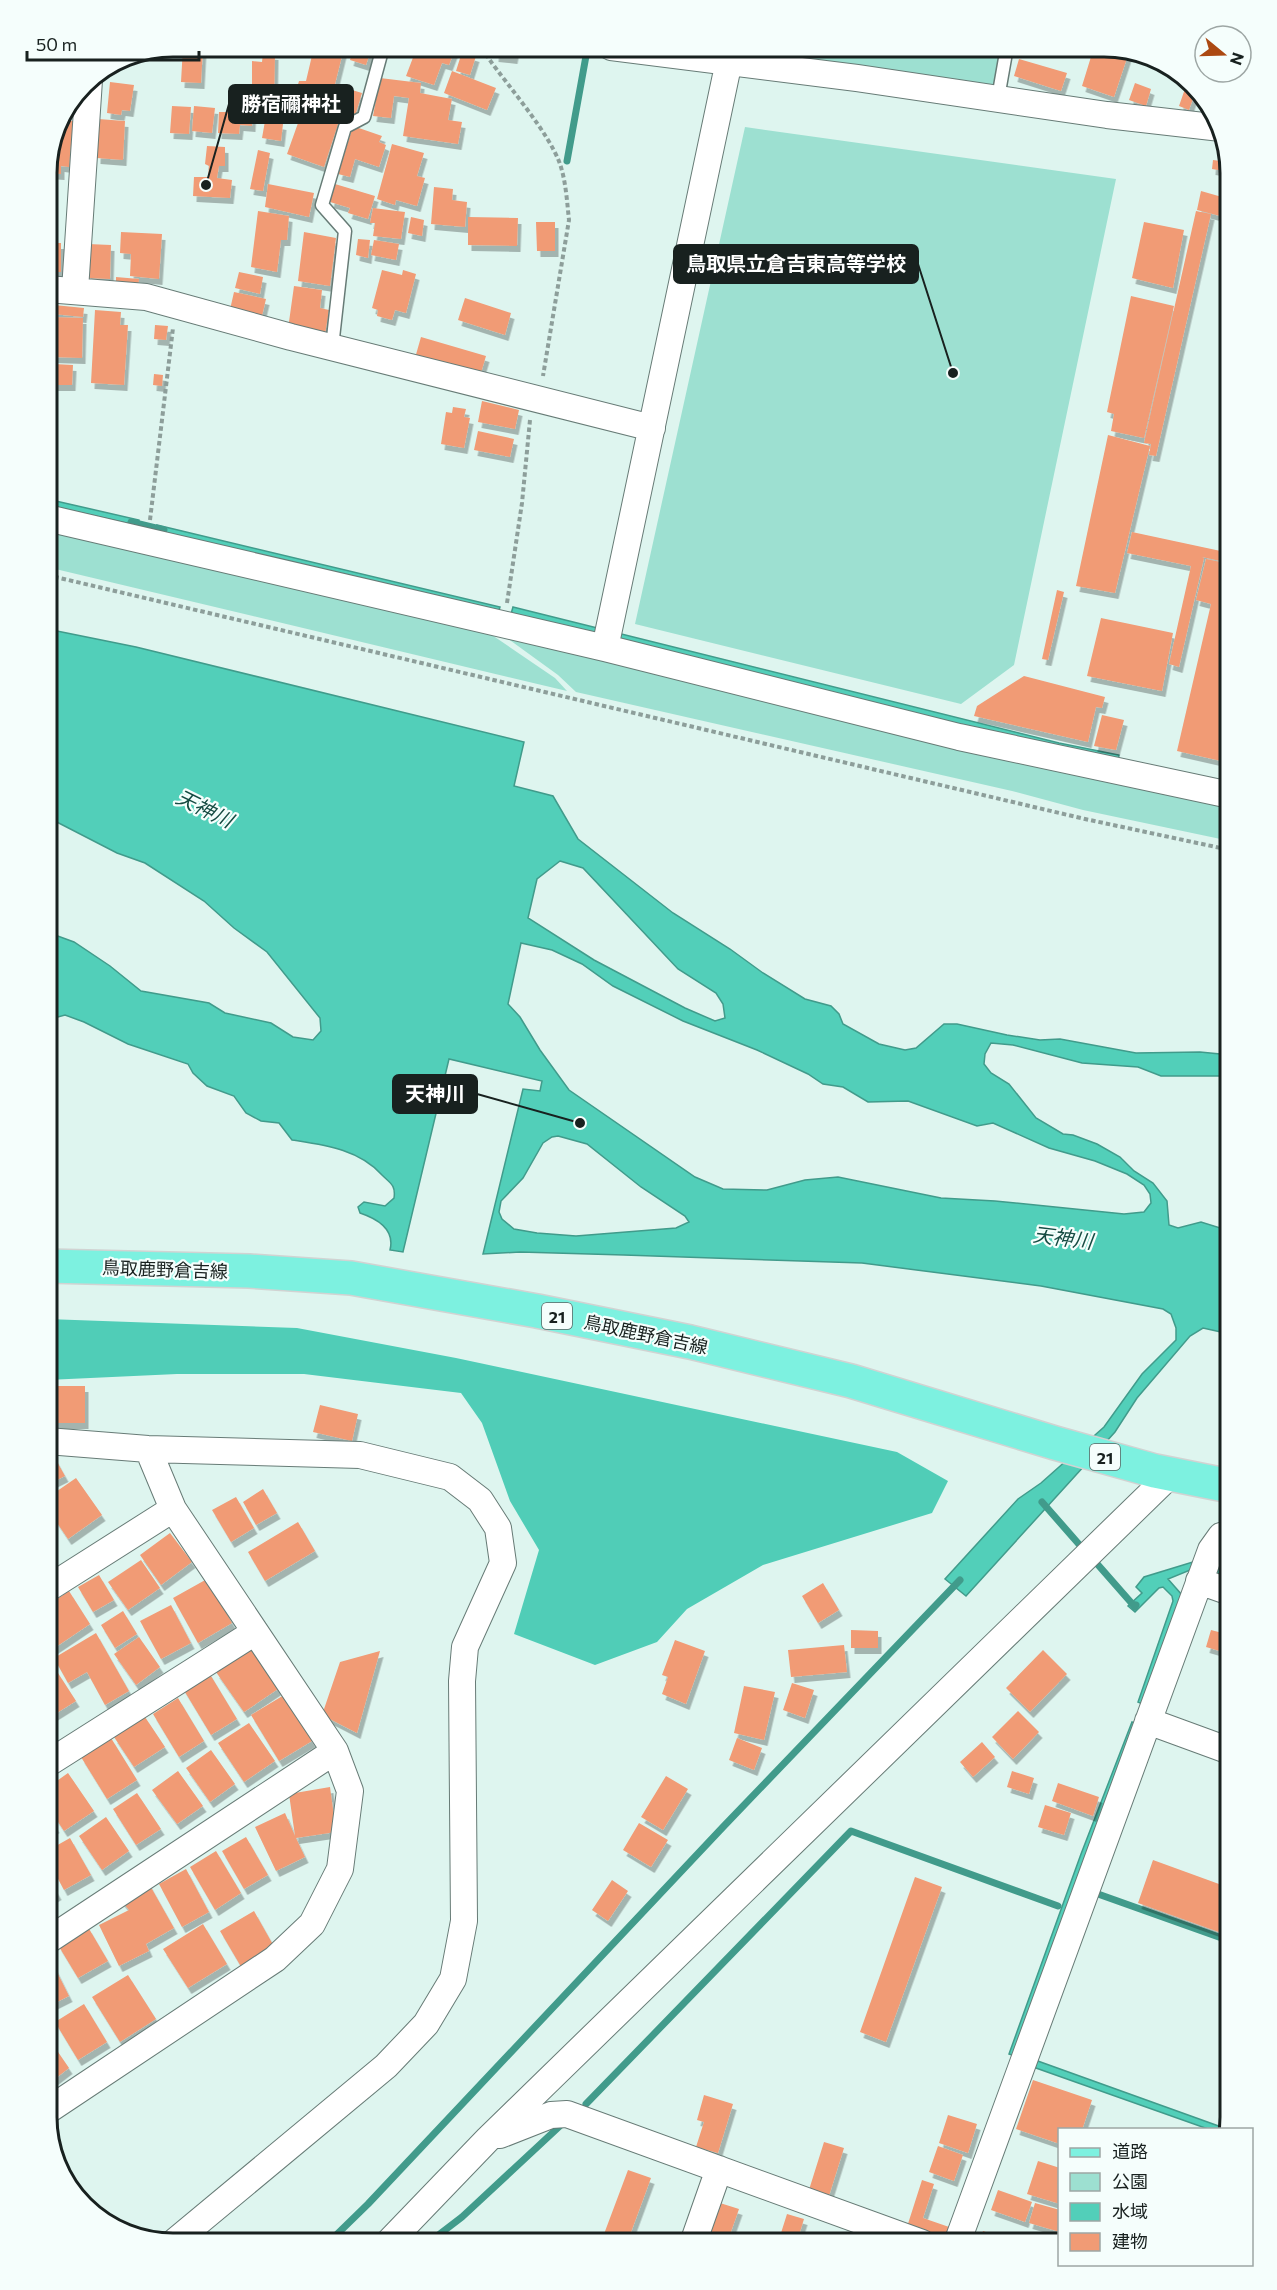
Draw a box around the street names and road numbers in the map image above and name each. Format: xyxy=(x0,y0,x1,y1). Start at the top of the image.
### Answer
street label: 鳥取鹿野倉吉線 xyxy=(102,1256,228,1282)
road number: 21 xyxy=(542,1303,572,1329)
street label: 鳥取鹿野倉吉線 xyxy=(582,1310,710,1358)
road number: 21 xyxy=(1090,1444,1120,1470)

